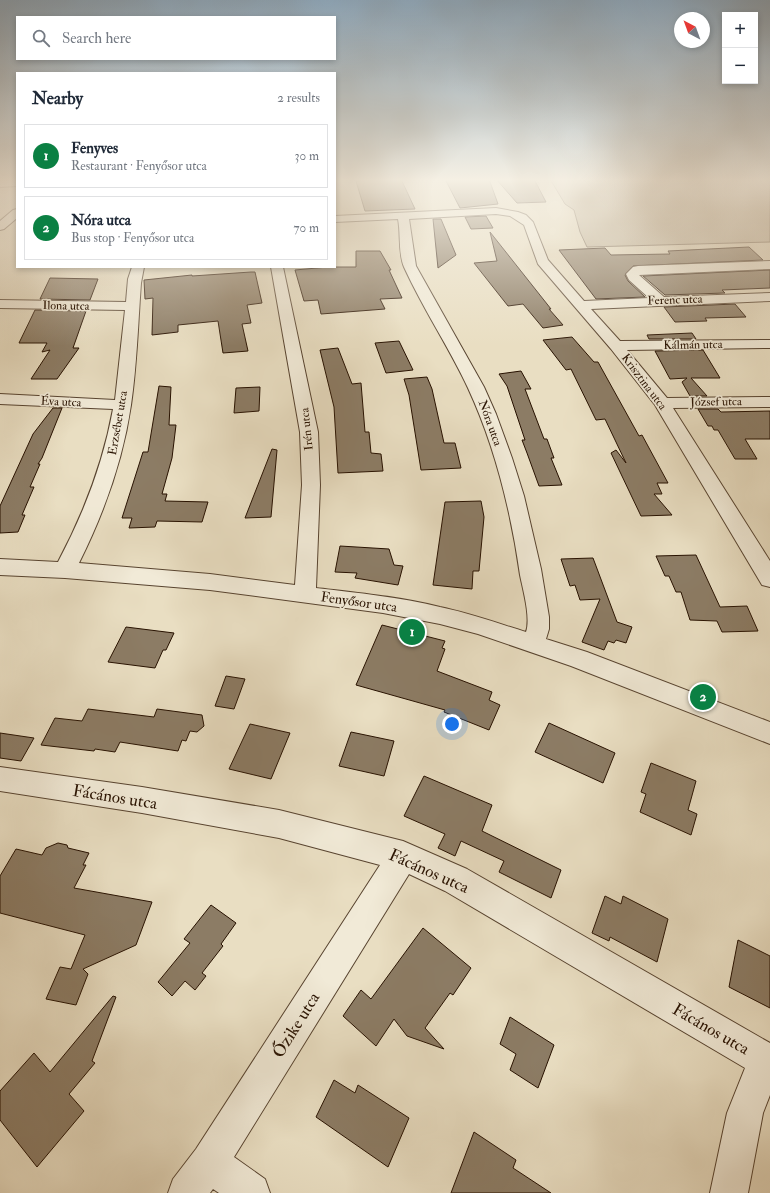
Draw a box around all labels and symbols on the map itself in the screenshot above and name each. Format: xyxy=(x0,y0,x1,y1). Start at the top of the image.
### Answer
north arrow xyxy=(674,12,710,48)
street label: Ferenc utca xyxy=(647,292,704,308)
street label: Ilona utca xyxy=(42,298,91,314)
street label: Kálmán utca xyxy=(663,337,724,353)
street label: Krisztina utca xyxy=(618,351,671,414)
street label: Erzsébet utca xyxy=(105,389,131,456)
street label: Éva utca xyxy=(40,393,83,411)
street label: József utca xyxy=(689,394,743,410)
street label: Nóra utca xyxy=(475,398,506,449)
street label: Irén utca xyxy=(297,406,317,451)
street label: Fenyősor utca xyxy=(320,588,399,617)
pin: 1 xyxy=(399,617,425,647)
pin: 2 xyxy=(690,682,716,712)
your location xyxy=(442,714,462,734)
street label: Fácános utca xyxy=(71,780,160,814)
street label: Fácános utca xyxy=(386,844,473,898)
street label: Őzike utca xyxy=(267,987,325,1062)
street label: Fácános utca xyxy=(669,999,754,1060)

